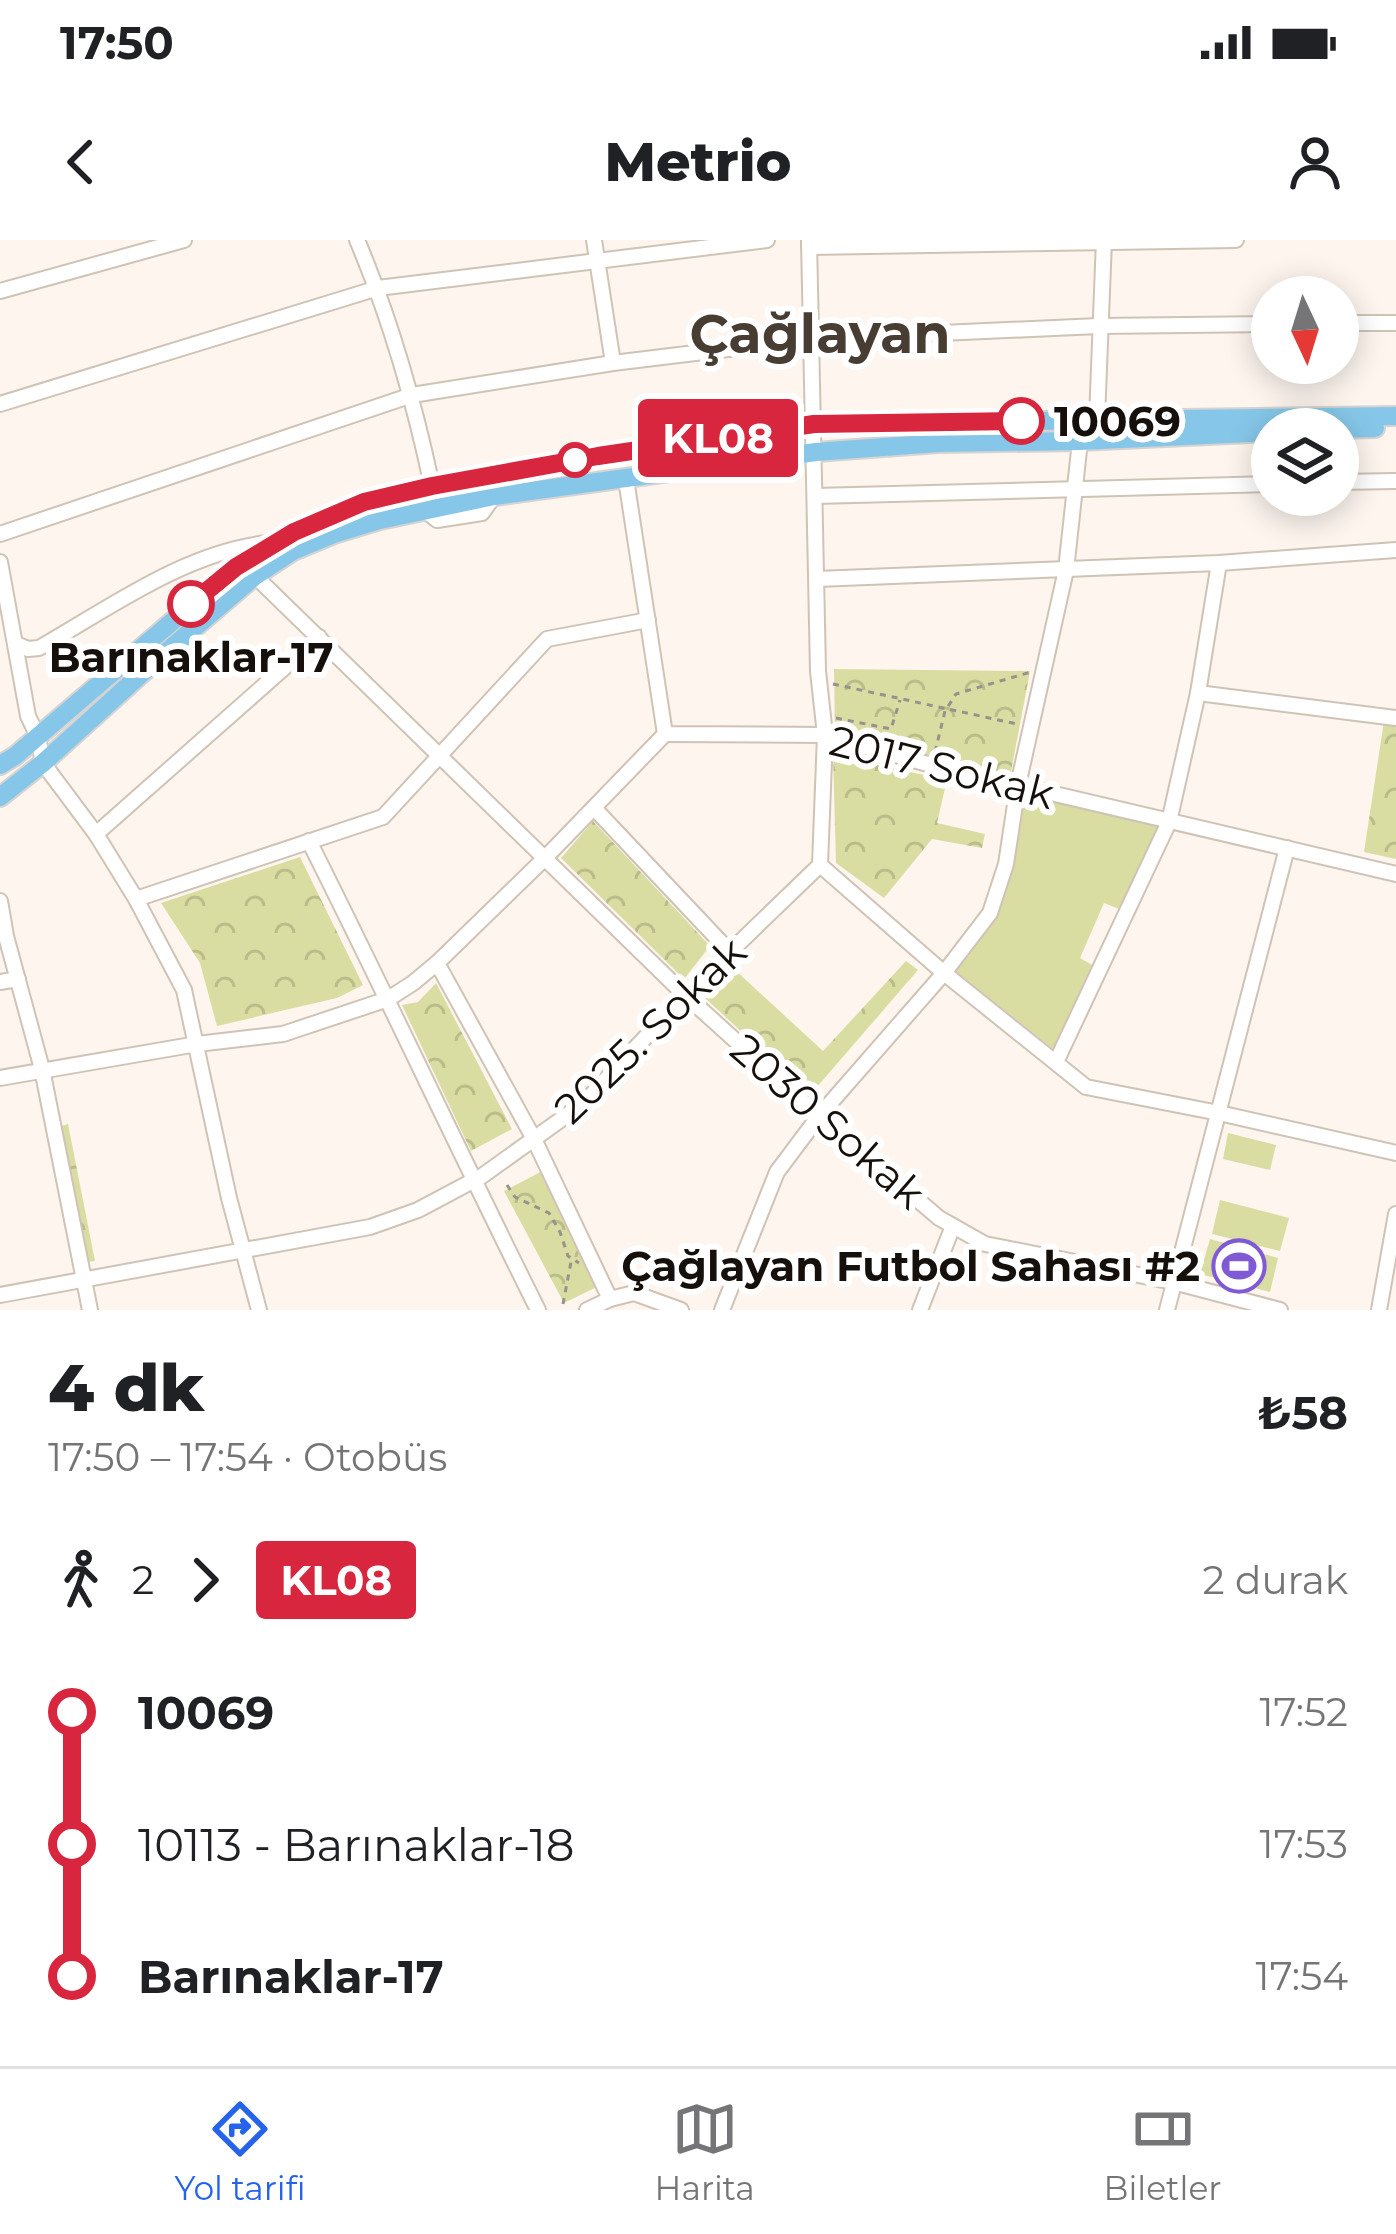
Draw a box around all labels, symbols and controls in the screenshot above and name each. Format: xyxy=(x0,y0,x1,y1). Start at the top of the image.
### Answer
text: 17:50 xyxy=(60,15,174,70)
icon: back xyxy=(48,129,114,195)
text: Metrio xyxy=(604,129,792,195)
icon: person xyxy=(1282,129,1348,195)
north arrow xyxy=(1251,276,1359,384)
map controls xyxy=(1251,276,1359,516)
district label: Çağlayan xyxy=(689,301,951,367)
place label: 10069 xyxy=(1054,395,1181,447)
line badge: KL08 xyxy=(634,399,802,477)
marker: 10069 xyxy=(999,399,1043,443)
button: layers xyxy=(1251,408,1359,516)
text: KL08 xyxy=(662,412,774,464)
unlabelled marker xyxy=(559,444,591,476)
marker: Barınaklar-17 xyxy=(169,582,213,626)
place label: Barınaklar-17 xyxy=(48,631,334,683)
street label: 2017 Sokak xyxy=(824,714,1060,820)
street label: 2025. Sokak xyxy=(544,926,756,1134)
street label: 2030 Sokak xyxy=(720,1023,936,1219)
sports icon: Çağlayan Futbol Sahası #2 xyxy=(1211,1238,1267,1294)
place label: Çağlayan Futbol Sahası #2 xyxy=(621,1240,1200,1292)
text: 4 dk xyxy=(48,1347,204,1428)
text: ₺58 xyxy=(1258,1385,1348,1440)
text: 17:50 – 17:54 · Otobüs xyxy=(48,1433,447,1481)
icon: walk xyxy=(48,1547,114,1613)
icon: forward xyxy=(172,1547,238,1613)
text: KL08 xyxy=(280,1554,392,1606)
text: 2 xyxy=(132,1556,154,1604)
text: 2 durak xyxy=(1203,1556,1348,1604)
text: 10069 xyxy=(138,1685,274,1740)
text: 17:52 xyxy=(1259,1688,1348,1736)
text: 10113 - Barınaklar-18 xyxy=(138,1817,574,1872)
text: 17:53 xyxy=(1260,1820,1348,1868)
text: Barınaklar-17 xyxy=(138,1949,444,2004)
text: 17:54 xyxy=(1256,1952,1348,2000)
tab: Yol tarifi xyxy=(174,2096,306,2208)
tab: Harita xyxy=(655,2096,755,2208)
tab: Biletler xyxy=(1104,2096,1222,2208)

